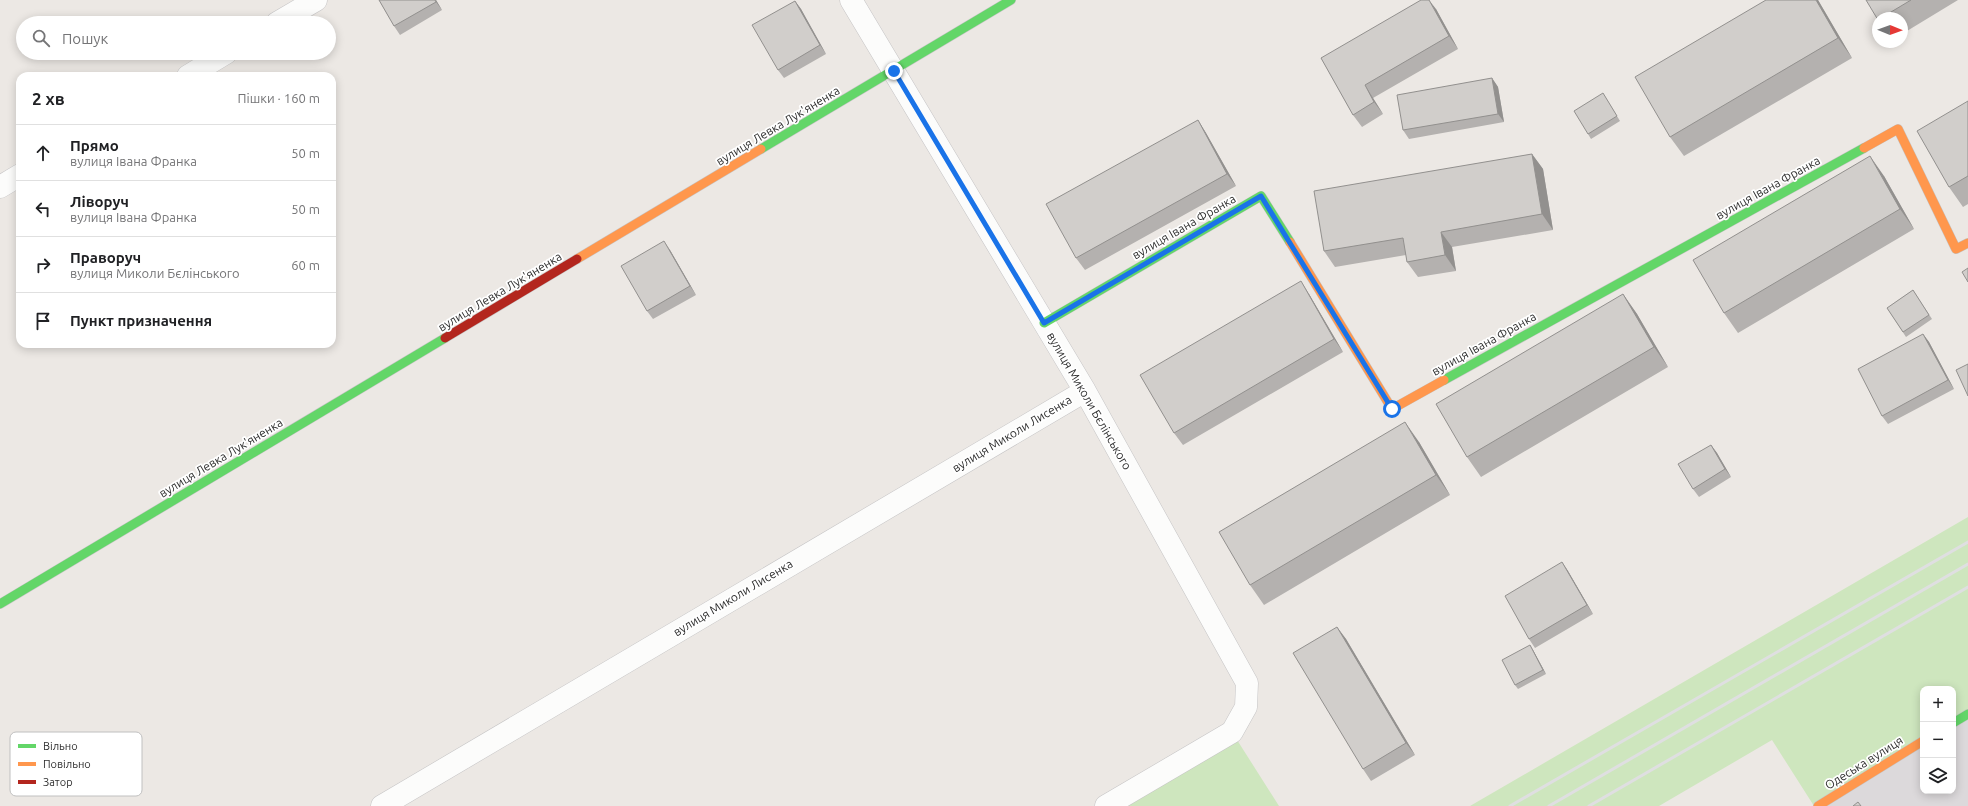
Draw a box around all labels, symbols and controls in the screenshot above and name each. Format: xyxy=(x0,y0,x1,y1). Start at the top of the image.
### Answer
north arrow xyxy=(1872,12,1908,48)
search box xyxy=(16,16,336,60)
icon: search xyxy=(30,27,52,49)
text: Пошук xyxy=(62,30,108,47)
route end xyxy=(885,62,903,80)
street label: вулиця Левка Лук'яненка xyxy=(714,84,842,168)
text: 2 хв xyxy=(32,89,65,108)
text: Пішки · 160 m xyxy=(238,91,320,105)
text: Прямо xyxy=(70,137,119,154)
icon: ahead xyxy=(32,142,54,164)
text: 50 m xyxy=(291,146,320,160)
street label: вулиця Івана Франка xyxy=(1713,153,1822,222)
text: вулиця Івана Франка xyxy=(70,154,197,168)
street label: вулиця Івана Франка xyxy=(1130,192,1238,261)
text: Ліворуч xyxy=(70,193,129,210)
icon: left xyxy=(32,198,54,220)
text: 50 m xyxy=(291,202,320,216)
text: вулиця Івана Франка xyxy=(70,210,197,224)
text: Праворуч xyxy=(70,249,141,266)
street label: вулиця Левка Лук'яненка xyxy=(436,250,564,334)
icon: right xyxy=(32,254,54,276)
text: 60 m xyxy=(291,258,320,272)
text: вулиця Миколи Бєлінського xyxy=(70,266,240,280)
street label: вулиця Івана Франка xyxy=(1429,309,1538,378)
icon: arrive xyxy=(32,310,54,332)
text: Пункт призначення xyxy=(70,312,212,329)
street label: вулиця Миколи Бєлінського xyxy=(1045,330,1134,472)
street label: вулиця Миколи Лисенка xyxy=(950,393,1074,474)
route start xyxy=(1383,400,1401,418)
street label: вулиця Левка Лук'яненка xyxy=(157,416,285,500)
street label: вулиця Миколи Лисенка xyxy=(671,557,795,638)
map controls xyxy=(1920,686,1956,794)
button: + xyxy=(1920,686,1956,722)
button: − xyxy=(1920,722,1956,758)
legend xyxy=(10,732,142,796)
street label: Одеська вулиця xyxy=(1822,733,1905,792)
text: Вільно xyxy=(43,740,78,752)
text: Повільно xyxy=(43,758,91,770)
button: layers xyxy=(1920,758,1956,794)
text: Затор xyxy=(43,776,73,788)

